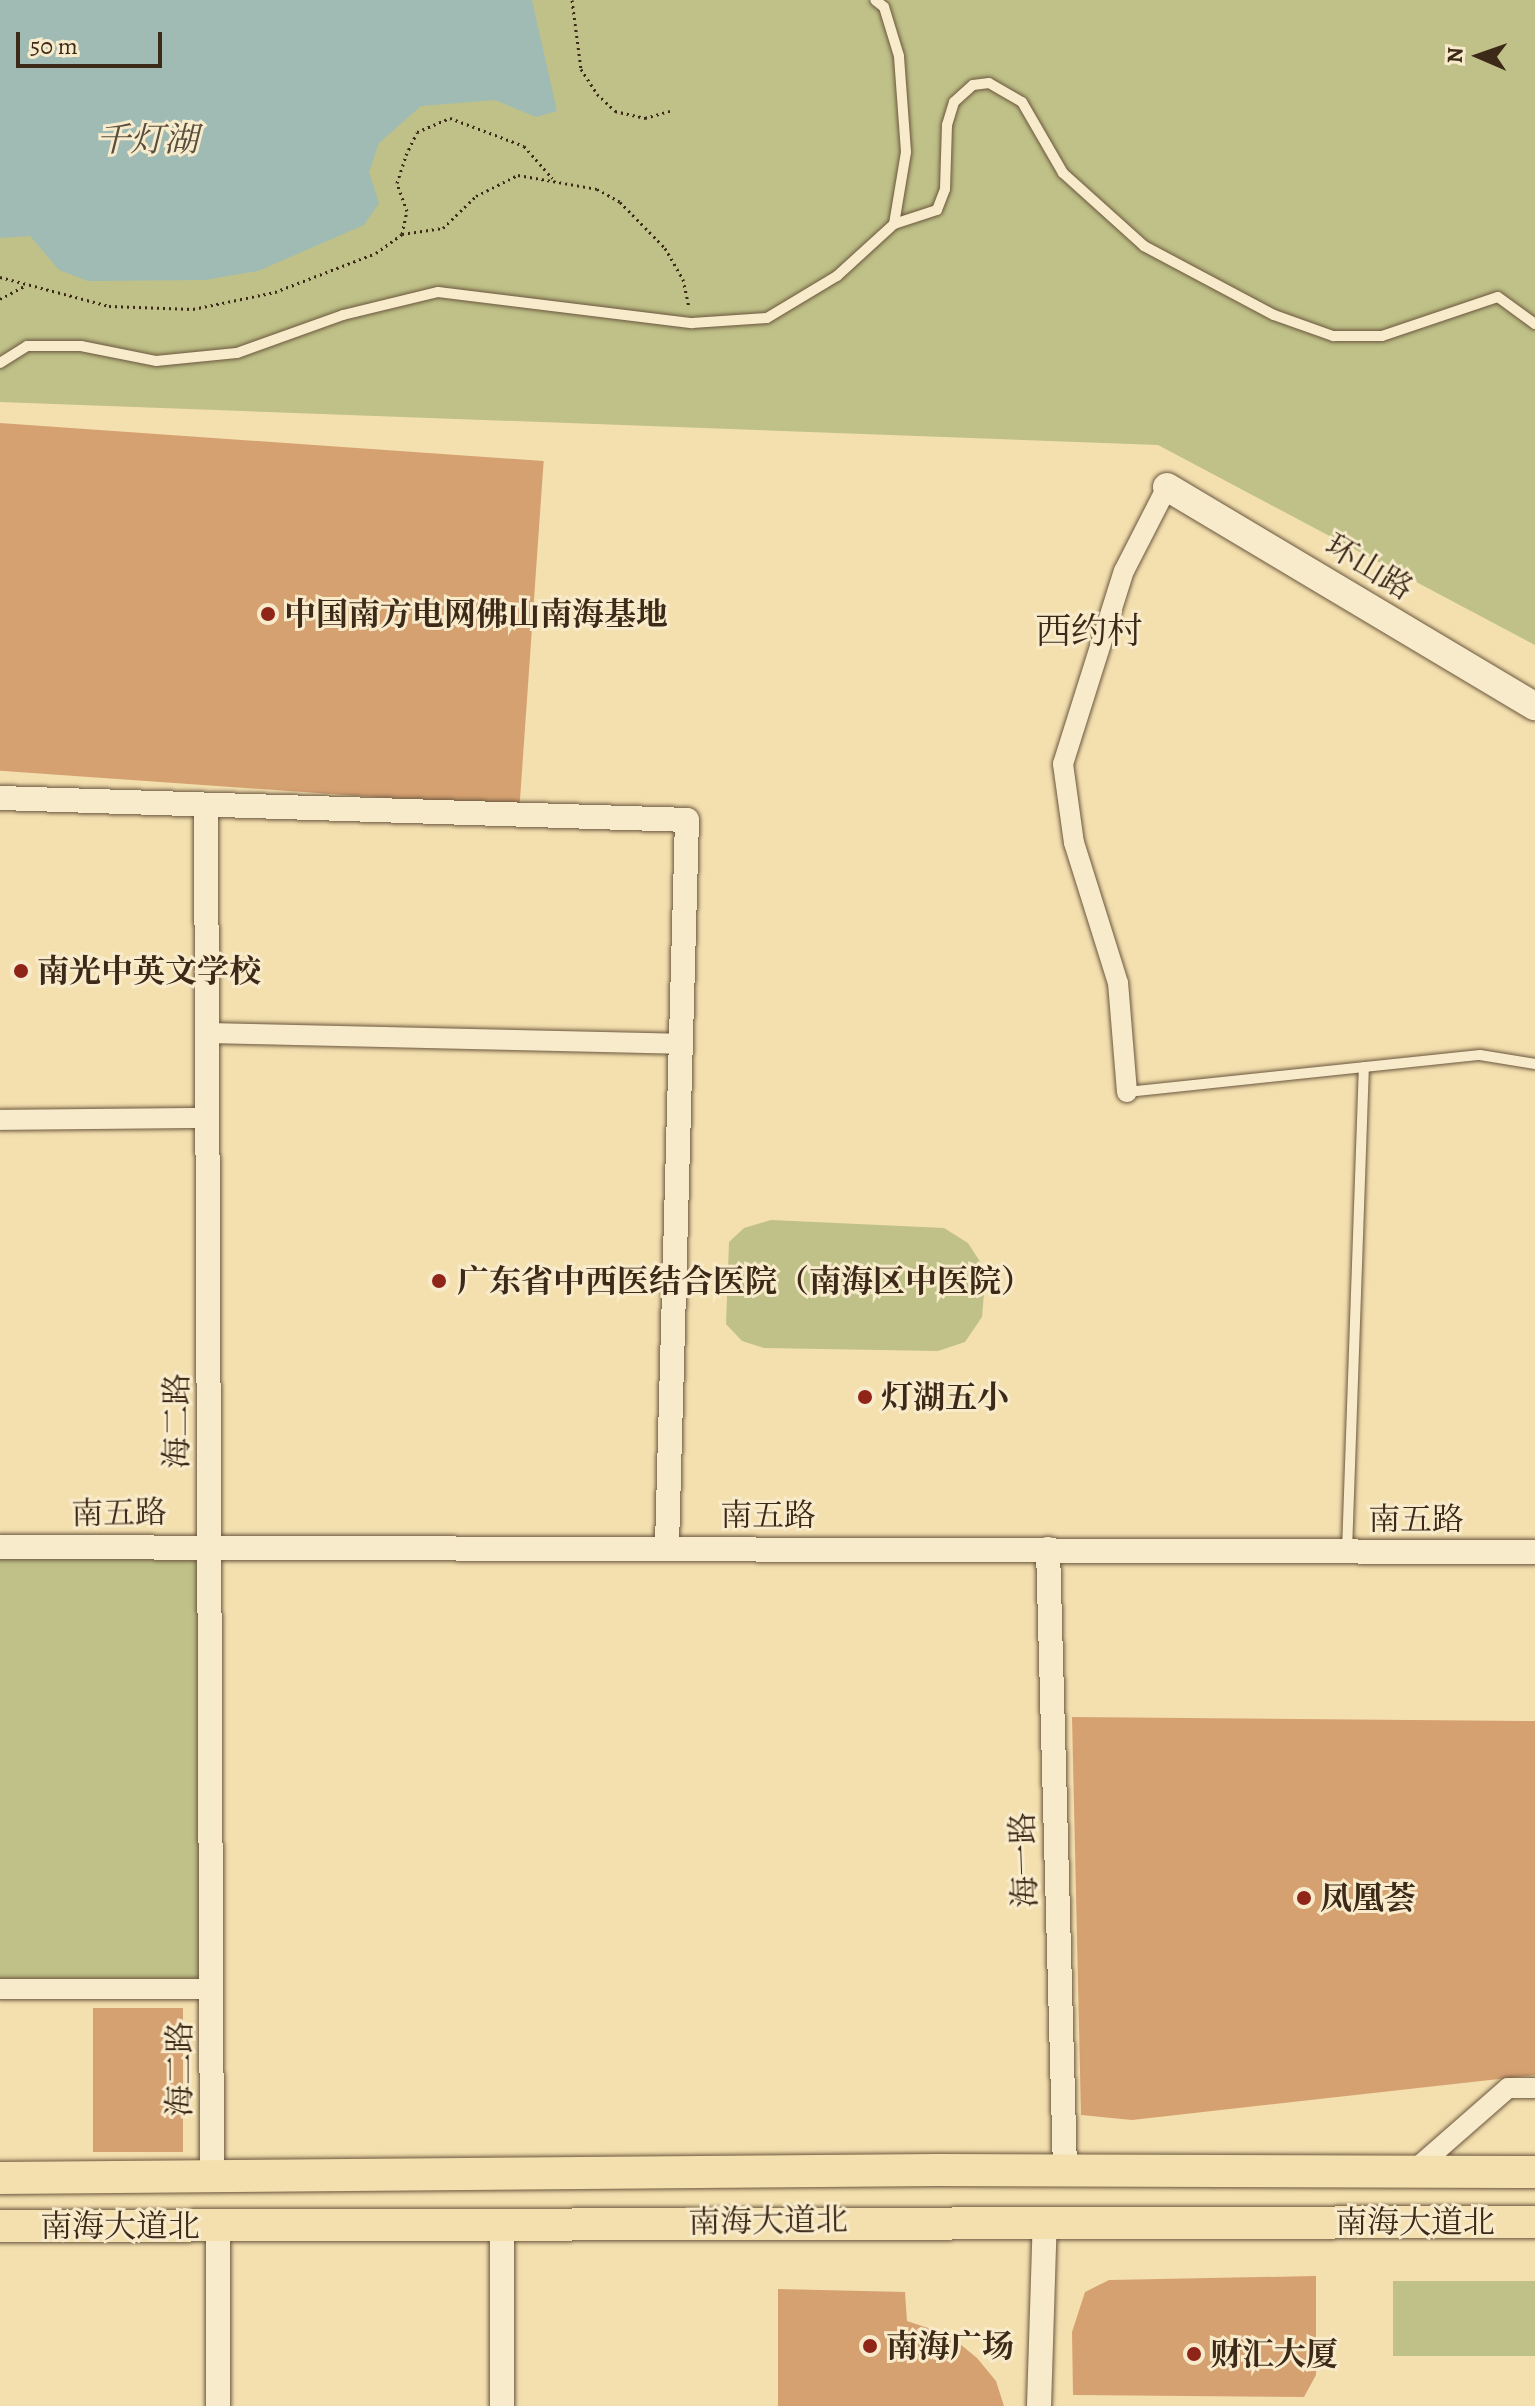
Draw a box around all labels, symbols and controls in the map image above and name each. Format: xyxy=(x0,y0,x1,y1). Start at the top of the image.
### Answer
scale bar xyxy=(20,16,166,66)
north arrow xyxy=(1439,16,1519,96)
text: 50 m xyxy=(30,30,78,62)
text: N xyxy=(1440,47,1470,64)
water label: 千灯湖 xyxy=(96,120,198,160)
street label: 环山路 xyxy=(1318,526,1420,608)
place label: 中国南方电网佛山南海基地 xyxy=(284,595,668,633)
marker: 中国南方电网佛山南海基地 xyxy=(259,605,277,623)
district label: 西约村 xyxy=(1035,609,1143,653)
place label: 南光中英文学校 xyxy=(37,952,261,990)
marker: 南光中英文学校 xyxy=(12,962,30,980)
place label: 广东省中西医结合医院（南海区中医院） xyxy=(457,1262,1033,1300)
marker: 广东省中西医结合医院（南海区中医院） xyxy=(428,1270,450,1292)
street label: 海二路 xyxy=(158,1373,196,1469)
place label: 灯湖五小 xyxy=(881,1378,1009,1416)
marker: 灯湖五小 xyxy=(856,1388,874,1406)
street label: 南五路 xyxy=(71,1493,167,1533)
street label: 南五路 xyxy=(720,1496,816,1534)
street label: 南五路 xyxy=(1368,1500,1464,1538)
street label: 海一路 xyxy=(1003,1811,1045,1909)
place label: 凤凰荟 xyxy=(1320,1879,1416,1917)
marker: 凤凰荟 xyxy=(1295,1889,1313,1907)
street label: 海二路 xyxy=(161,2021,199,2117)
street label: 南海大道北 xyxy=(688,2200,848,2242)
street label: 南海大道北 xyxy=(1335,2203,1495,2241)
street label: 南海大道北 xyxy=(40,2207,200,2245)
place label: 南海广场 xyxy=(886,2327,1014,2365)
place label: 财汇大厦 xyxy=(1210,2335,1338,2373)
marker: 南海广场 xyxy=(861,2337,879,2355)
marker: 财汇大厦 xyxy=(1185,2345,1203,2363)

